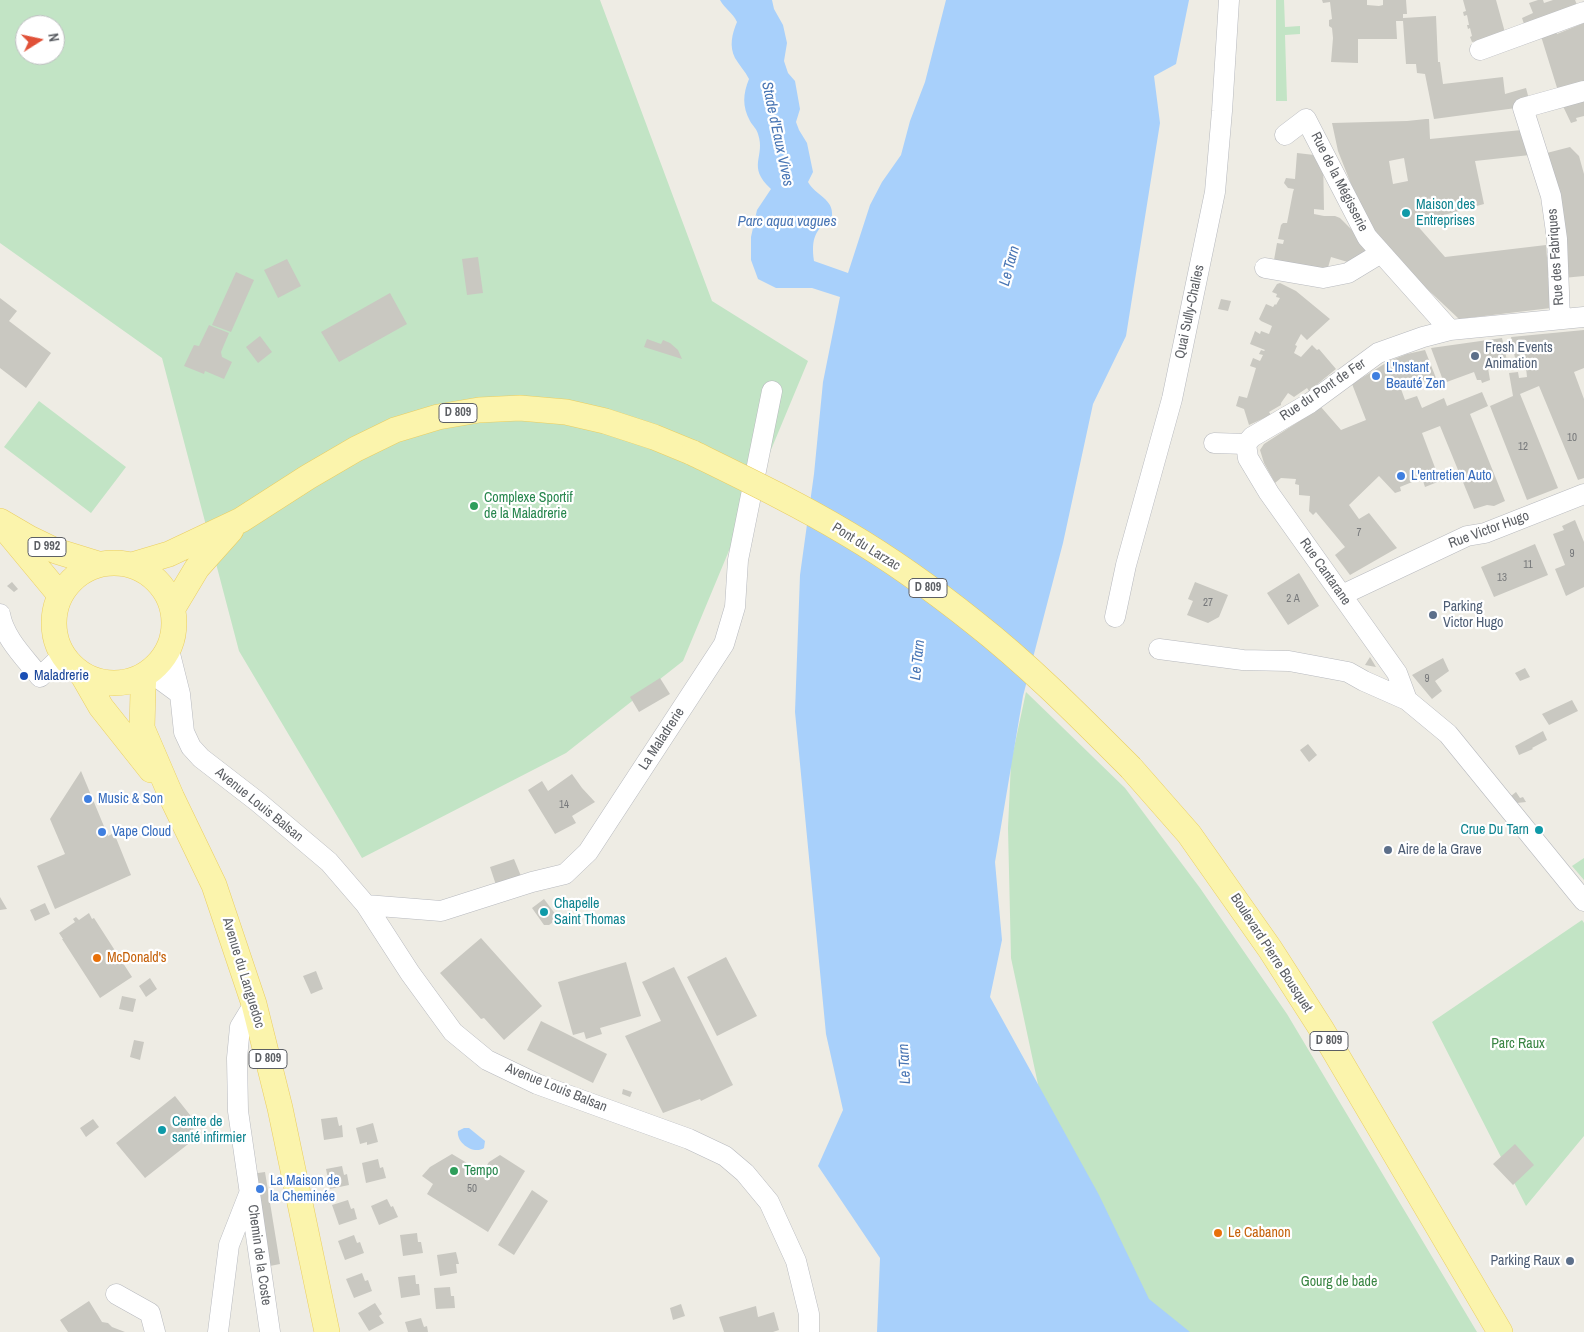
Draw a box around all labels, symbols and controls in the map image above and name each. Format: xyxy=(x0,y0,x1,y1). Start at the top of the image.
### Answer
north arrow xyxy=(15,15,65,65)
text: N xyxy=(44,32,63,43)
water label: Stade d'Eaux Vives xyxy=(757,80,797,188)
street label: Rue de la Mégisserie xyxy=(1307,130,1371,234)
place label: Maison des Entreprises xyxy=(1416,197,1475,230)
marker: Maison des Entreprises xyxy=(1400,207,1412,219)
street label: Rue des Fabriques xyxy=(1544,208,1568,306)
water label: Parc aqua vagues xyxy=(737,213,837,231)
water label: Le Tarn xyxy=(996,244,1024,288)
street label: Quai Sully-Chalies xyxy=(1172,263,1208,361)
place label: Fresh Events Animation xyxy=(1485,340,1553,372)
marker: Fresh Events Animation xyxy=(1469,350,1481,362)
street label: Rue du Pont de Fer xyxy=(1277,355,1369,425)
place label: L'Instant Beauté Zen xyxy=(1386,360,1445,392)
marker: L'Instant Beauté Zen xyxy=(1370,370,1382,382)
road number: D 809 xyxy=(439,403,477,422)
house number: 10 xyxy=(1567,431,1577,445)
house number: 12 xyxy=(1518,440,1528,454)
place label: L'entretien Auto xyxy=(1411,468,1492,484)
marker: L'entretien Auto xyxy=(1395,470,1407,482)
place label: Complexe Sportif de la Maladrerie xyxy=(484,490,573,522)
marker: Complexe Sportif de la Maladrerie xyxy=(468,500,480,512)
street label: Rue Victor Hugo xyxy=(1446,508,1532,552)
street label: Pont du Larzac xyxy=(829,519,903,575)
house number: 7 xyxy=(1356,526,1362,540)
street label: Rue Cantarane xyxy=(1296,535,1354,609)
road number: D 992 xyxy=(28,538,66,556)
house number: 9 xyxy=(1569,547,1575,561)
house number: 11 xyxy=(1523,558,1533,572)
house number: 13 xyxy=(1497,571,1507,585)
road number: D 809 xyxy=(909,578,947,598)
house number: 2 A xyxy=(1286,592,1300,606)
house number: 27 xyxy=(1203,596,1213,610)
place label: Parking Victor Hugo xyxy=(1443,599,1503,632)
marker: Parking Victor Hugo xyxy=(1427,609,1439,621)
water label: Le Tarn xyxy=(907,639,929,681)
place label: Maladrerie xyxy=(34,668,89,684)
marker: Maladrerie xyxy=(18,670,30,682)
house number: 9 xyxy=(1424,672,1430,686)
street label: La Maladrerie xyxy=(636,705,688,773)
street label: Avenue Louis Balsan xyxy=(212,764,306,846)
place label: Music & Son xyxy=(98,791,163,807)
marker: Music & Son xyxy=(82,793,94,805)
house number: 14 xyxy=(559,798,569,812)
place label: Crue Du Tarn xyxy=(1461,822,1529,838)
place label: Vape Cloud xyxy=(112,824,171,840)
marker: Crue Du Tarn xyxy=(1533,824,1545,836)
marker: Vape Cloud xyxy=(96,826,108,838)
place label: Aire de la Grave xyxy=(1398,842,1482,858)
marker: Aire de la Grave xyxy=(1382,844,1394,856)
street label: Boulevard Pierre Bousquet xyxy=(1226,891,1316,1015)
place label: Chapelle Saint Thomas xyxy=(554,896,625,929)
marker: Chapelle Saint Thomas xyxy=(538,906,550,918)
street label: Avenue du Languedoc xyxy=(218,916,268,1030)
place label: McDonald's xyxy=(107,950,167,966)
marker: McDonald's xyxy=(91,952,103,964)
road number: D 809 xyxy=(1310,1032,1348,1050)
park label: Parc Raux xyxy=(1491,1036,1545,1052)
water label: Le Tarn xyxy=(895,1043,915,1085)
road number: D 809 xyxy=(249,1050,287,1068)
street label: Avenue Louis Balsan xyxy=(503,1060,609,1116)
place label: Centre de santé infirmier xyxy=(172,1114,246,1146)
marker: Centre de santé infirmier xyxy=(156,1124,168,1136)
place label: Tempo xyxy=(464,1163,498,1179)
marker: Tempo xyxy=(448,1165,460,1177)
place label: La Maison de la Cheminée xyxy=(270,1173,340,1206)
house number: 50 xyxy=(467,1182,477,1196)
marker: La Maison de la Cheminée xyxy=(254,1183,266,1195)
street label: Chemin de la Coste xyxy=(244,1204,274,1306)
place label: Le Cabanon xyxy=(1228,1225,1291,1241)
marker: Le Cabanon xyxy=(1212,1227,1224,1239)
place label: Parking Raux xyxy=(1490,1253,1560,1269)
marker: Parking Raux xyxy=(1564,1255,1576,1267)
park label: Gourg de bade xyxy=(1301,1274,1377,1290)

